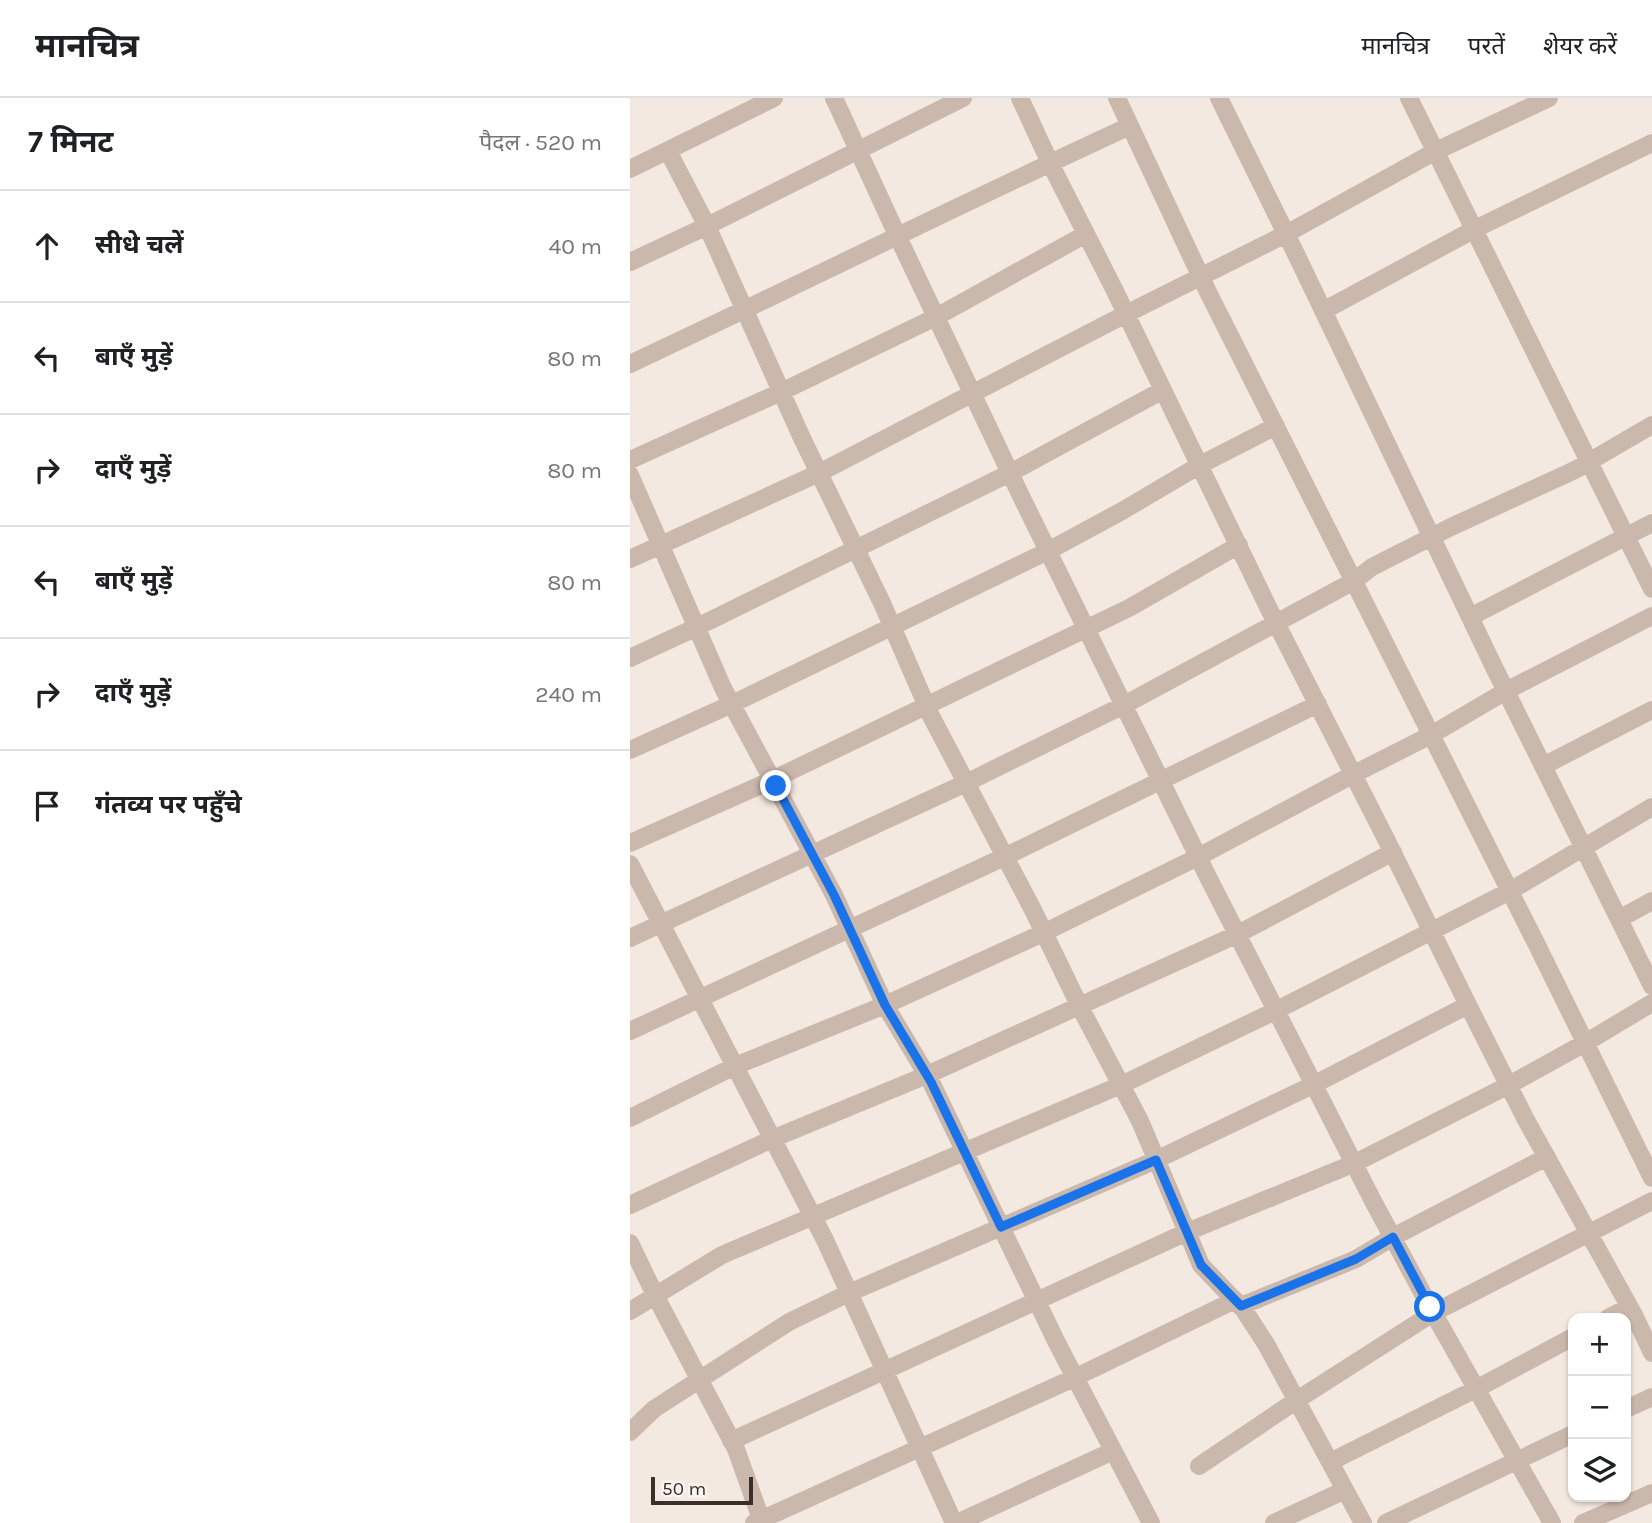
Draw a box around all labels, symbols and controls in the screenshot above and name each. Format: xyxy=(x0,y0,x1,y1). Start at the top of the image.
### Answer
text: मानचित्र xyxy=(35,27,139,65)
text: मानचित्र xyxy=(1361,32,1430,60)
text: परतें xyxy=(1468,32,1505,60)
text: शेयर करें xyxy=(1543,32,1617,60)
text: 7 मिनट xyxy=(28,124,114,160)
text: पैदल · 520 m xyxy=(479,129,602,156)
icon: ahead xyxy=(28,227,66,265)
text: सीधे चलें xyxy=(95,229,184,260)
text: 40 m xyxy=(549,233,602,260)
icon: left xyxy=(28,339,66,377)
text: बाएँ मुड़ें xyxy=(95,341,173,372)
text: 80 m xyxy=(547,345,602,372)
icon: right xyxy=(28,451,66,489)
text: दाएँ मुड़ें xyxy=(95,453,171,484)
text: 80 m xyxy=(547,457,602,484)
icon: left xyxy=(28,563,66,601)
text: बाएँ मुड़ें xyxy=(95,565,173,596)
text: 80 m xyxy=(547,569,602,596)
icon: right xyxy=(28,675,66,713)
text: दाएँ मुड़ें xyxy=(95,677,171,708)
text: 240 m xyxy=(535,681,602,708)
route end xyxy=(760,770,791,801)
icon: arrive xyxy=(28,787,66,825)
text: गंतव्य पर पहुँचे xyxy=(95,789,242,820)
route start xyxy=(1414,1291,1445,1322)
map controls xyxy=(1568,1313,1631,1502)
button: + xyxy=(1568,1313,1631,1376)
button: − xyxy=(1568,1376,1631,1439)
button: layers xyxy=(1568,1439,1631,1502)
scale bar xyxy=(651,1474,752,1506)
text: 50 m xyxy=(662,1478,706,1500)

